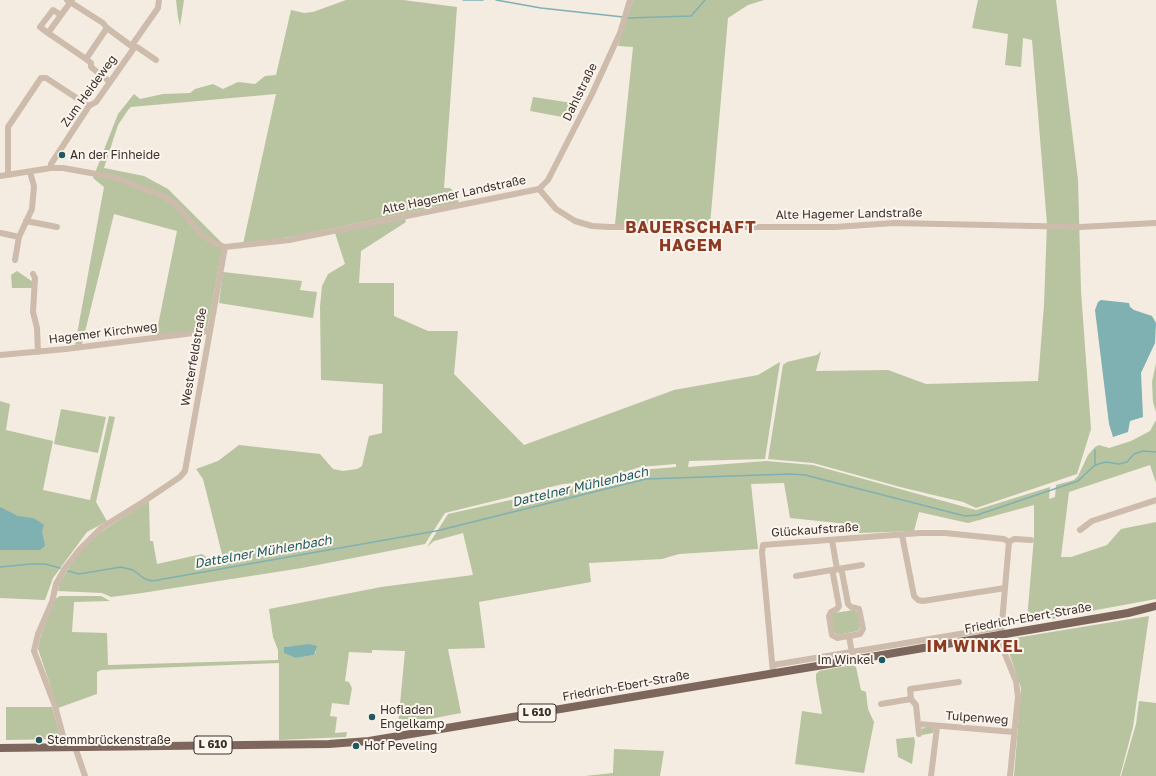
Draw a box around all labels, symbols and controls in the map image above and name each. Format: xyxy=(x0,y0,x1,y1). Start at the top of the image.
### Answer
street label: Zum Heideweg xyxy=(58,52,120,130)
street label: Dahlstraße xyxy=(560,61,600,123)
place label: An der Finheide xyxy=(70,148,160,162)
marker: An der Finheide xyxy=(57,150,67,160)
street label: Alte Hagemer Landstraße xyxy=(381,173,527,217)
street label: Alte Hagemer Landstraße xyxy=(776,206,922,222)
district label: BAUERSCHAFT HAGEM xyxy=(625,218,757,256)
street label: Westerfeldstraße xyxy=(178,307,210,407)
street label: Hagemer Kirchweg xyxy=(48,319,158,347)
water label: Dattelner Mühlenbach xyxy=(510,464,650,510)
street label: Glückaufstraße xyxy=(771,520,859,540)
water label: Dattelner Mühlenbach xyxy=(193,532,333,572)
street label: Friedrich-Ebert-Straße xyxy=(963,600,1093,636)
district label: IM WINKEL xyxy=(927,637,1023,657)
place label: Im Winkel xyxy=(817,653,874,667)
marker: Im Winkel xyxy=(877,655,887,665)
street label: Friedrich-Ebert-Straße xyxy=(561,668,691,704)
place label: Hofladen Engelkamp xyxy=(380,703,444,731)
road number: L 610 xyxy=(518,704,556,722)
street label: Tulpenweg xyxy=(945,709,1009,727)
marker: Hofladen Engelkamp xyxy=(367,712,377,722)
place label: Stemmbrückenstraße xyxy=(47,733,171,747)
marker: Stemmbrückenstraße xyxy=(34,735,44,745)
road number: L 610 xyxy=(194,736,232,754)
place label: Hof Peveling xyxy=(364,739,437,753)
marker: Hof Peveling xyxy=(351,741,361,751)

